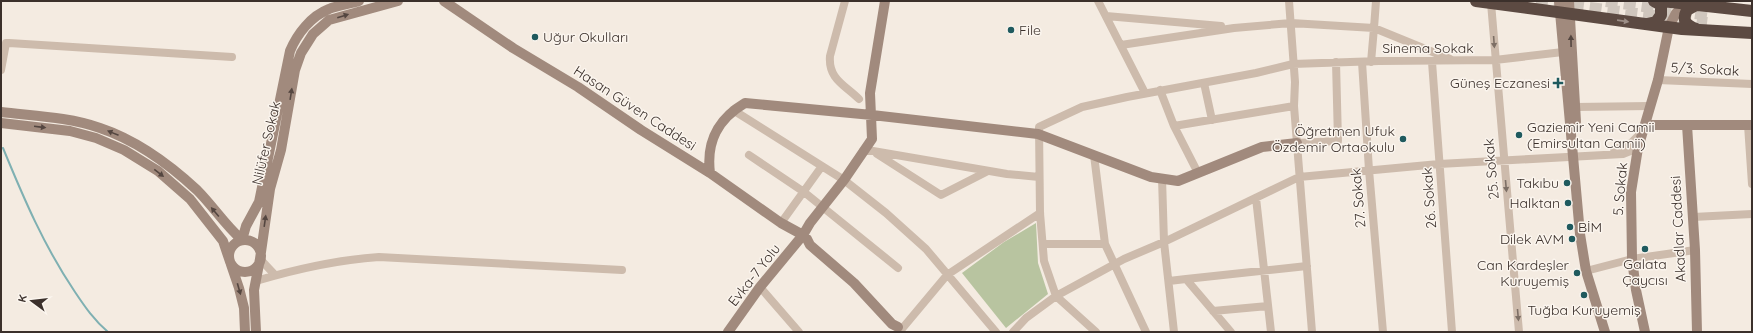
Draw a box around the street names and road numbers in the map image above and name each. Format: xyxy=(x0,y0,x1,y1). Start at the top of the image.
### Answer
street label: Sinema Sokak xyxy=(1382,39,1474,57)
street label: 5/3. Sokak xyxy=(1670,58,1740,80)
street label: Hasan Güven Caddesi xyxy=(570,62,700,154)
street label: Nilüfer Sokak xyxy=(248,99,284,187)
street label: 25. Sokak xyxy=(1479,138,1503,200)
street label: 5. Sokak xyxy=(1609,162,1631,216)
street label: 27. Sokak xyxy=(1346,167,1370,229)
street label: 26. Sokak xyxy=(1418,167,1440,229)
street label: Akadlar Caddesi xyxy=(1666,175,1690,283)
street label: Evka-7 Yolu xyxy=(724,240,784,310)

